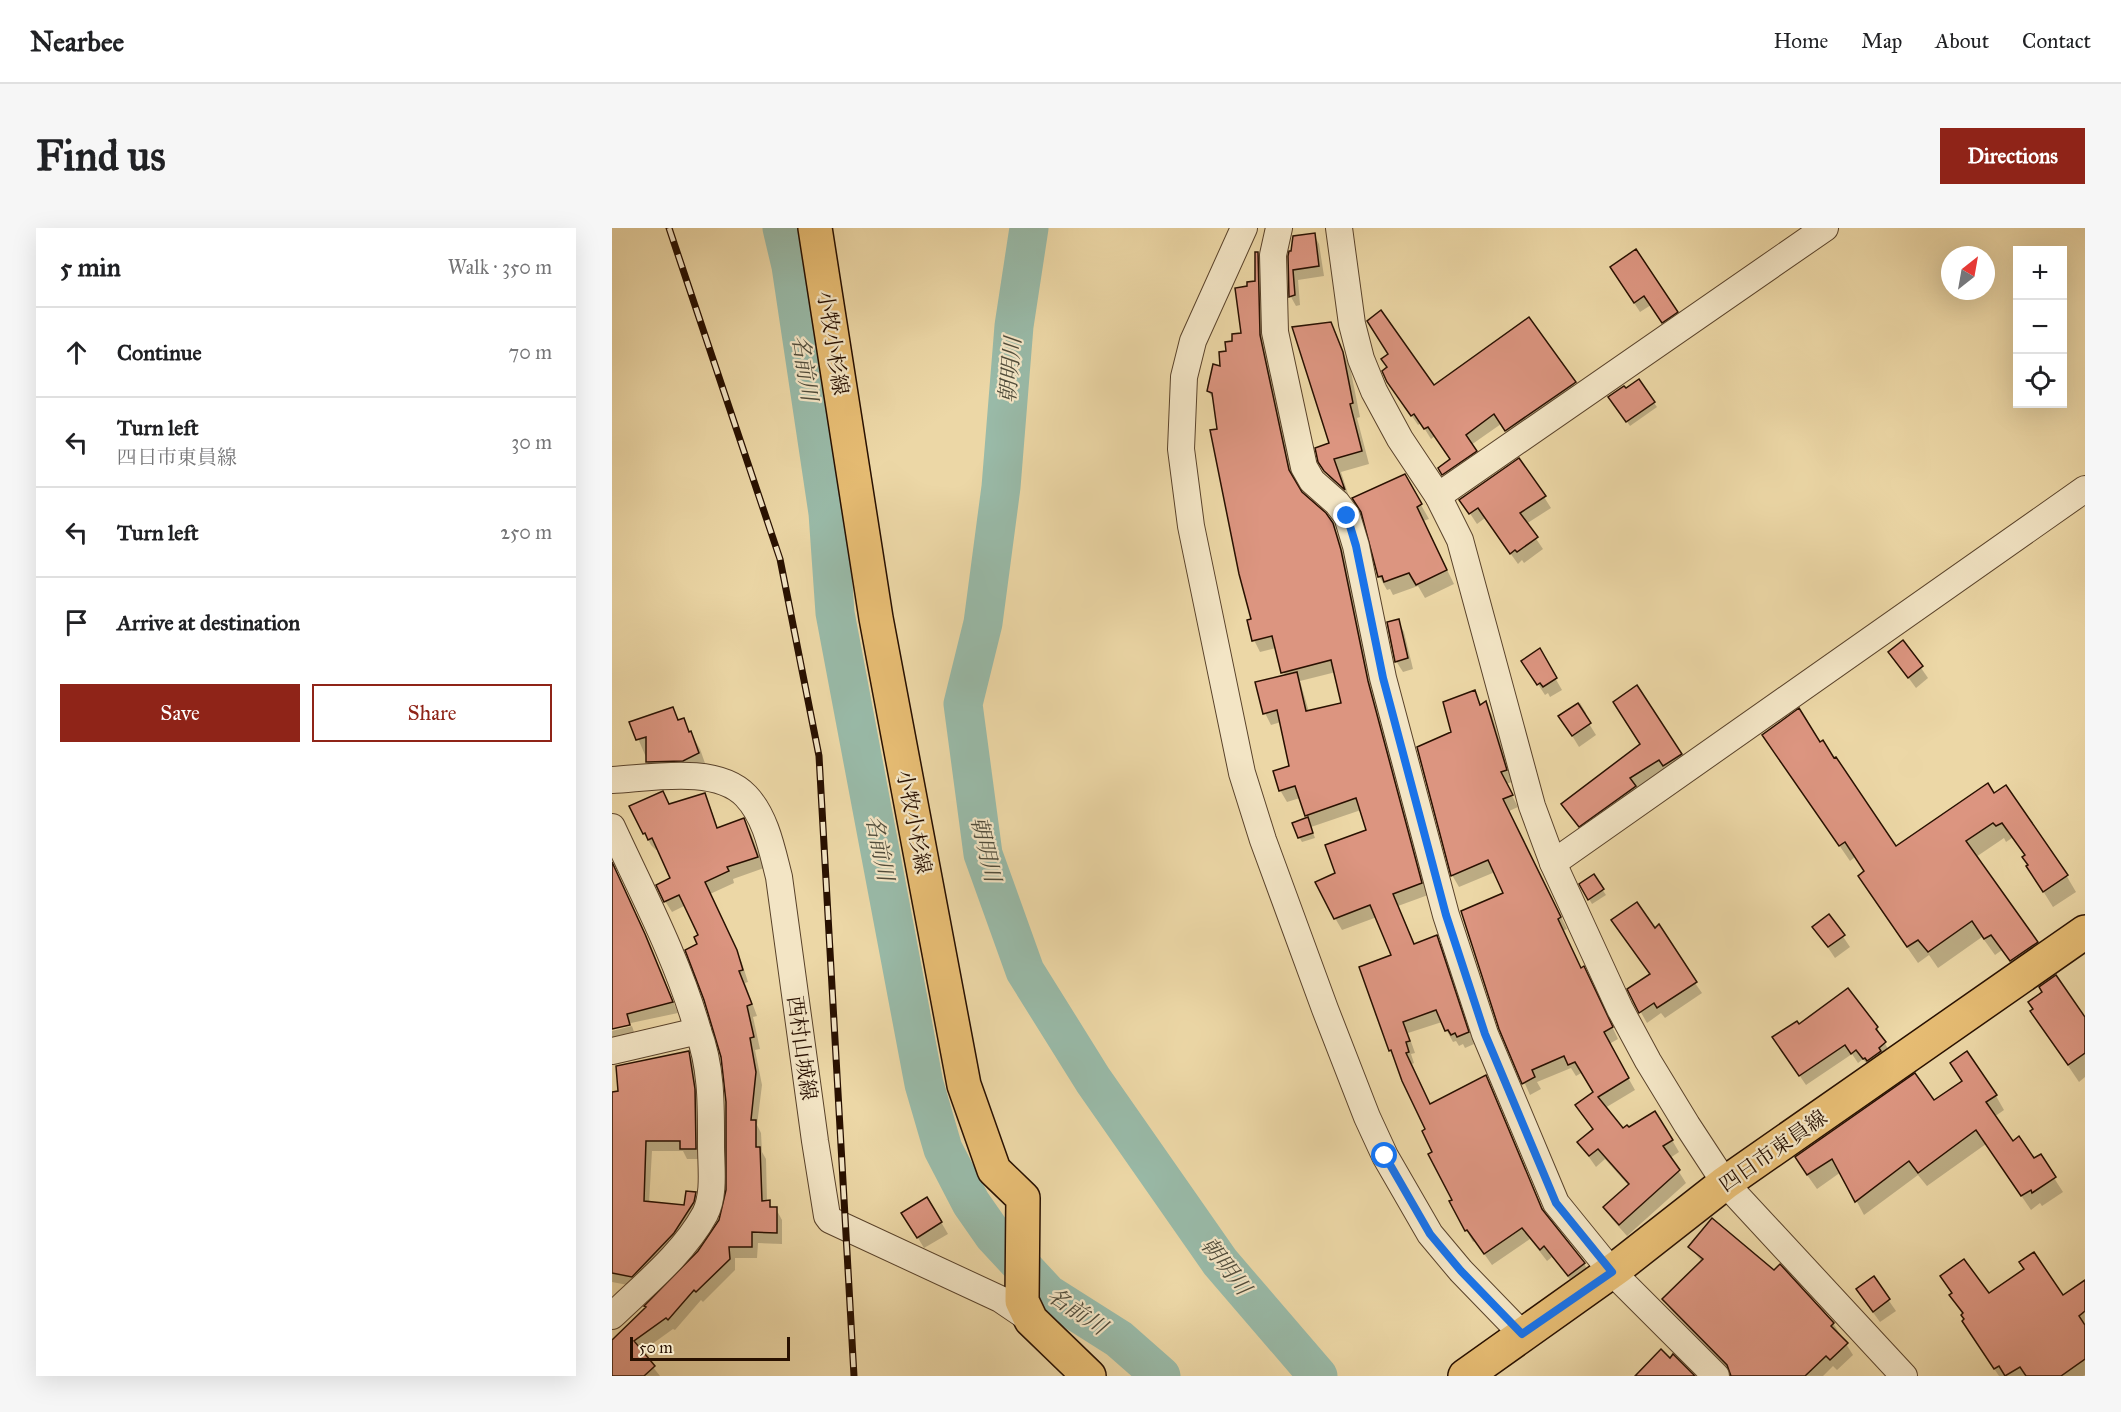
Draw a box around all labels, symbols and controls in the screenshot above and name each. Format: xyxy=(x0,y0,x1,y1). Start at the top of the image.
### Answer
text: Nearbee xyxy=(30,24,124,59)
text: Home xyxy=(1773,28,1828,54)
text: Map xyxy=(1861,28,1902,54)
text: About xyxy=(1935,28,1989,54)
text: Contact xyxy=(2022,28,2091,54)
button: Directions xyxy=(1940,128,2085,184)
text: Find us xyxy=(36,130,166,182)
north arrow xyxy=(1941,246,1995,300)
map controls xyxy=(2013,246,2067,408)
button: + xyxy=(2013,246,2067,300)
text: 5 min xyxy=(60,251,121,283)
text: Walk · 350 m xyxy=(448,255,552,279)
street label: 小牧小杉線 xyxy=(812,289,854,397)
button: − xyxy=(2013,300,2067,354)
water label: 名前川 xyxy=(787,333,824,405)
water label: 朝明川 xyxy=(994,334,1026,404)
icon: ahead xyxy=(60,336,93,369)
text: Continue xyxy=(117,339,202,366)
text: 70 m xyxy=(509,340,552,364)
button: locate xyxy=(2013,354,2067,408)
text: Turn left xyxy=(117,414,199,441)
icon: left xyxy=(60,426,93,459)
text: 30 m xyxy=(511,430,552,454)
text: 四日市東員線 xyxy=(117,445,237,469)
route end xyxy=(1333,502,1359,528)
icon: left xyxy=(60,516,93,549)
text: Turn left xyxy=(117,519,199,546)
text: 250 m xyxy=(500,520,552,544)
icon: arrive xyxy=(60,606,93,639)
text: Arrive at destination xyxy=(117,609,300,636)
button: Save xyxy=(60,684,300,742)
button: Share xyxy=(312,684,552,742)
street label: 小牧小杉線 xyxy=(891,768,937,876)
water label: 名前川 xyxy=(860,813,900,885)
water label: 朝明川 xyxy=(965,814,1007,886)
street label: 西村山城線 xyxy=(782,994,822,1102)
street label: 四日市東員線 xyxy=(1714,1104,1832,1198)
route start xyxy=(1371,1142,1397,1168)
water label: 朝明川 xyxy=(1195,1232,1258,1302)
water label: 名前川 xyxy=(1042,1281,1114,1342)
scale bar xyxy=(630,1334,790,1362)
text: 50 m xyxy=(639,1338,673,1357)

